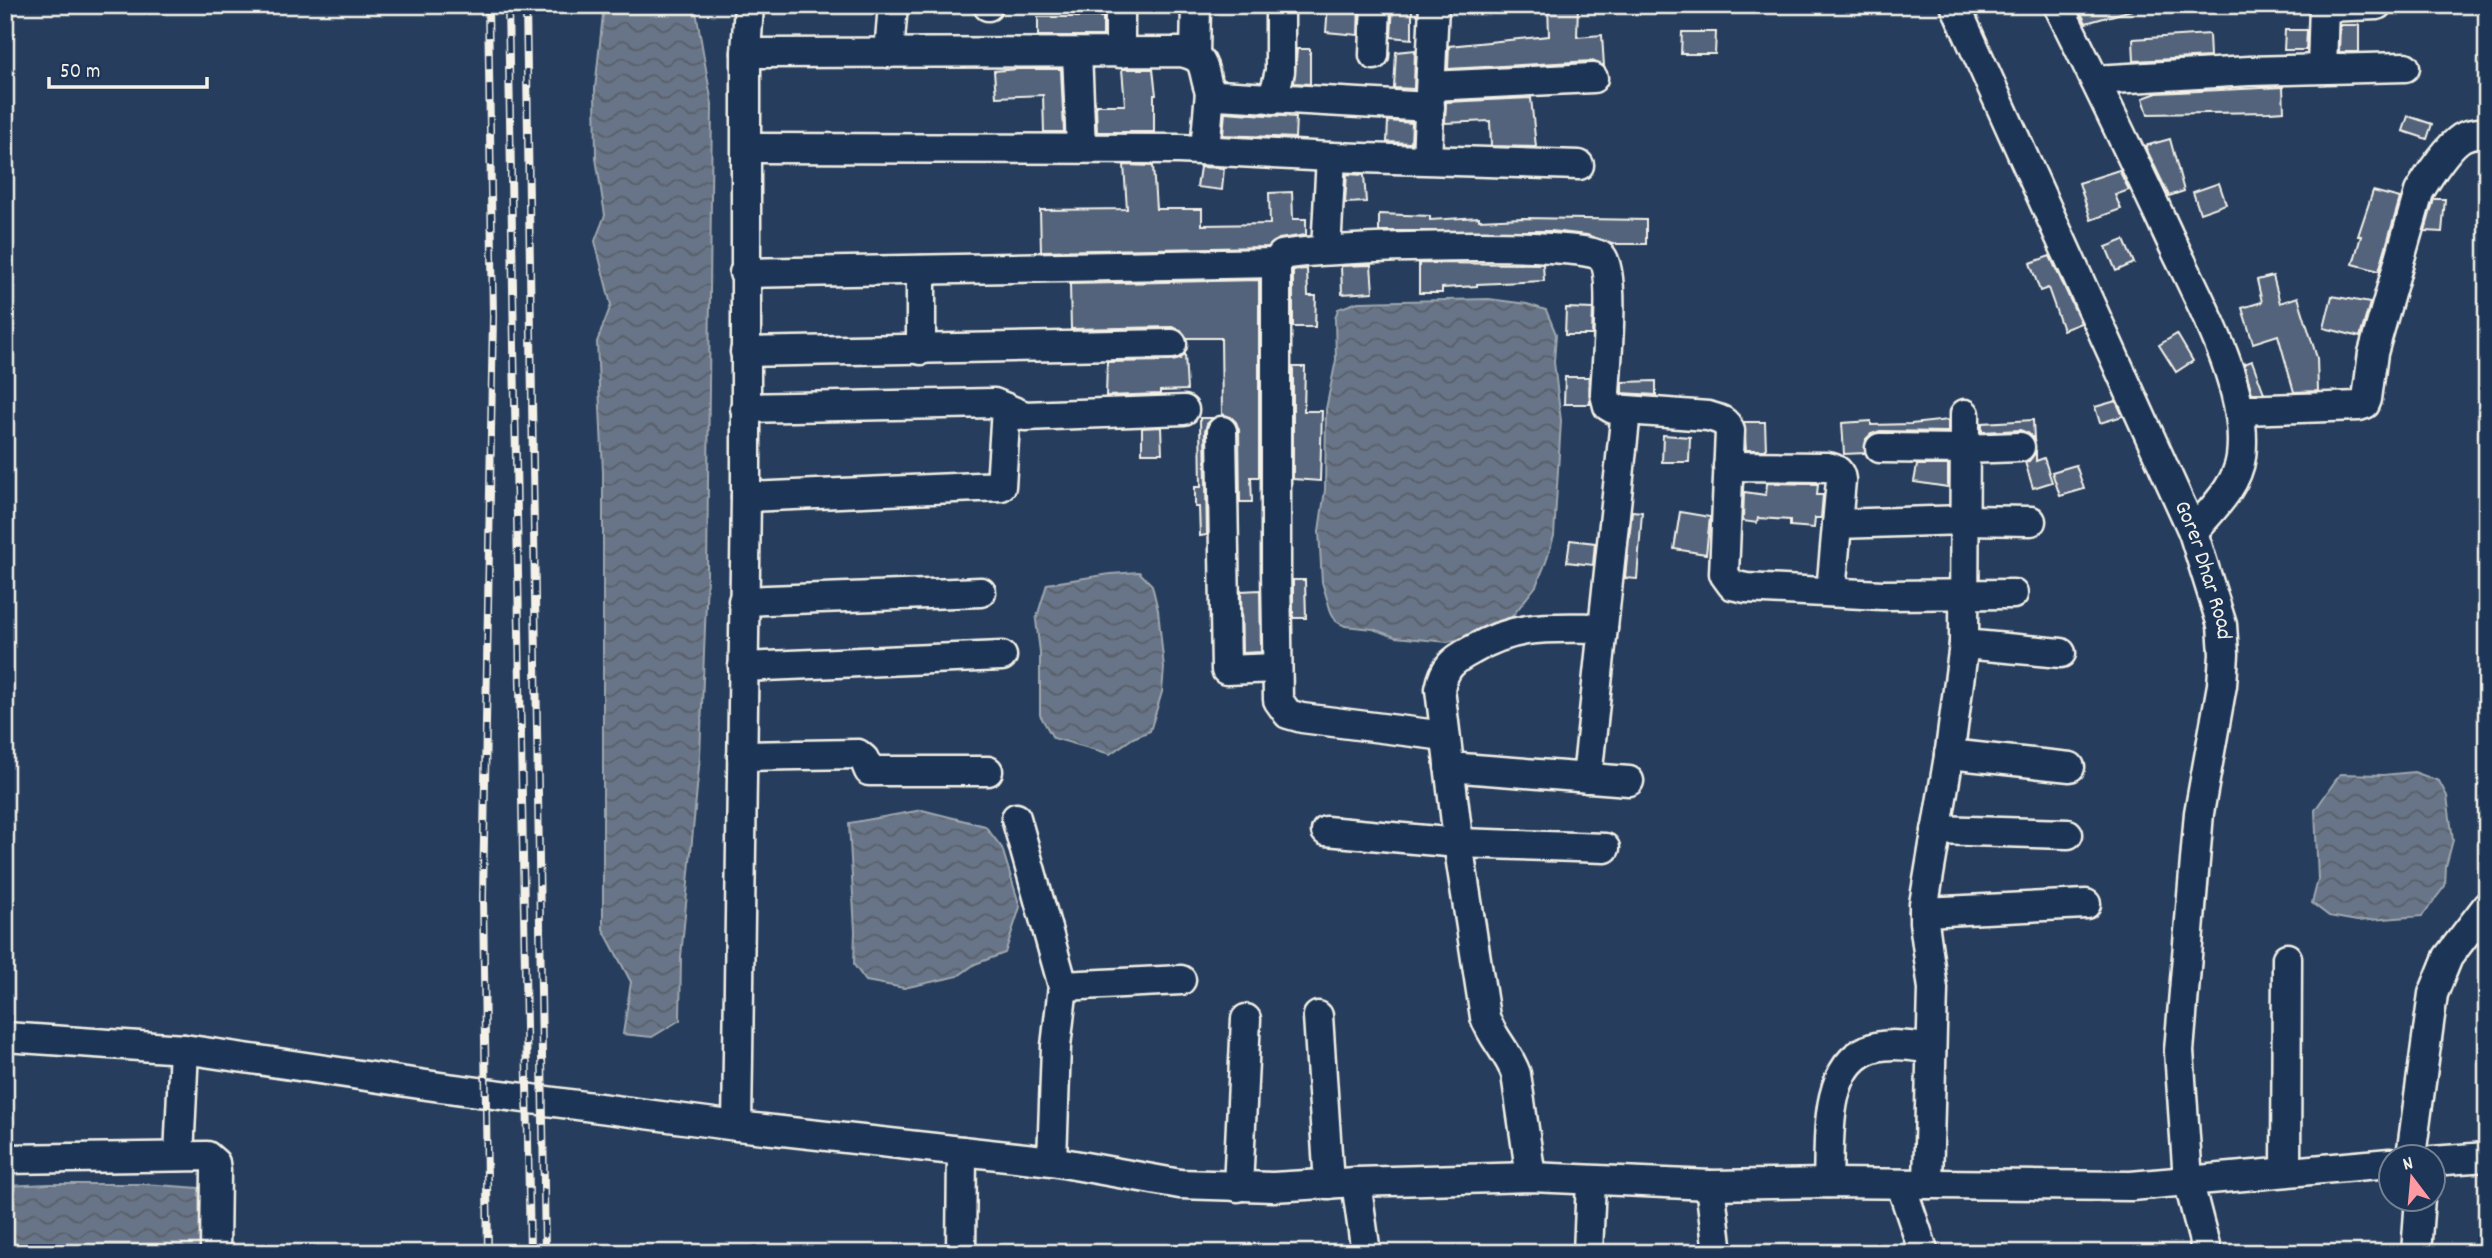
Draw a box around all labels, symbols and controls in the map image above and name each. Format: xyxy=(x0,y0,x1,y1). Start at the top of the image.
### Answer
scale bar xyxy=(49,46,206,90)
text: 50 m xyxy=(60,58,100,88)
street label: Gorer Dhar Road xyxy=(2165,496,2239,641)
north arrow xyxy=(2376,1142,2446,1212)
text: N xyxy=(2400,1151,2417,1179)

